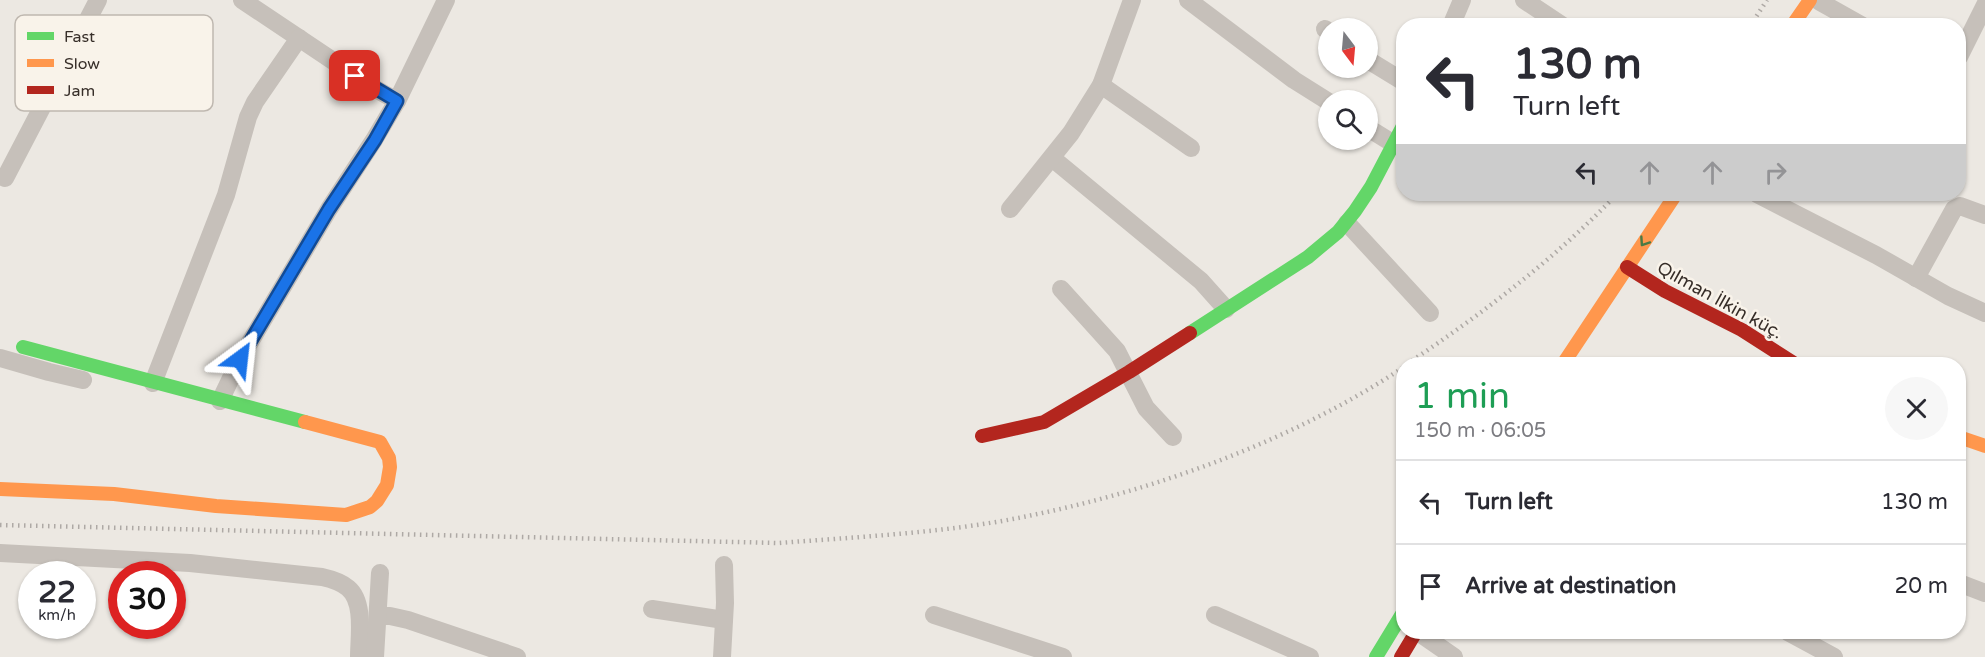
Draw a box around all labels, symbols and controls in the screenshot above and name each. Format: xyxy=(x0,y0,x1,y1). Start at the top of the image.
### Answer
legend xyxy=(15,15,213,111)
north arrow xyxy=(1318,18,1378,78)
map controls xyxy=(1318,18,1378,150)
text: Fast xyxy=(64,27,95,47)
text: 130 m xyxy=(1513,39,1642,90)
icon: left xyxy=(1414,42,1492,120)
pin xyxy=(329,50,380,101)
text: Slow xyxy=(64,54,100,74)
icon: arrive xyxy=(338,59,371,92)
text: Jam xyxy=(64,81,95,101)
button: search xyxy=(1318,90,1378,150)
text: Turn left xyxy=(1513,90,1620,123)
icon: left xyxy=(1570,156,1603,189)
icon: ahead xyxy=(1633,156,1666,189)
icon: ahead xyxy=(1696,156,1729,189)
icon: right xyxy=(1759,156,1792,189)
one-way arrow xyxy=(1639,236,1651,246)
street label: Qılman İlkin küç. xyxy=(1653,256,1787,344)
position arrow xyxy=(208,327,272,391)
text: 1 min xyxy=(1414,375,1510,418)
button: close xyxy=(1885,377,1948,440)
text: 150 m · 06:05 xyxy=(1414,419,1546,443)
icon: left xyxy=(1414,486,1447,519)
text: Turn left xyxy=(1465,489,1553,515)
text: 130 m xyxy=(1881,489,1948,515)
speed limit sign: 30 xyxy=(108,561,186,639)
icon: arrive xyxy=(1414,570,1447,603)
text: Arrive at destination xyxy=(1465,573,1676,599)
text: 20 m xyxy=(1894,573,1948,599)
text: 22 xyxy=(38,574,76,611)
text: km/h xyxy=(38,606,76,624)

